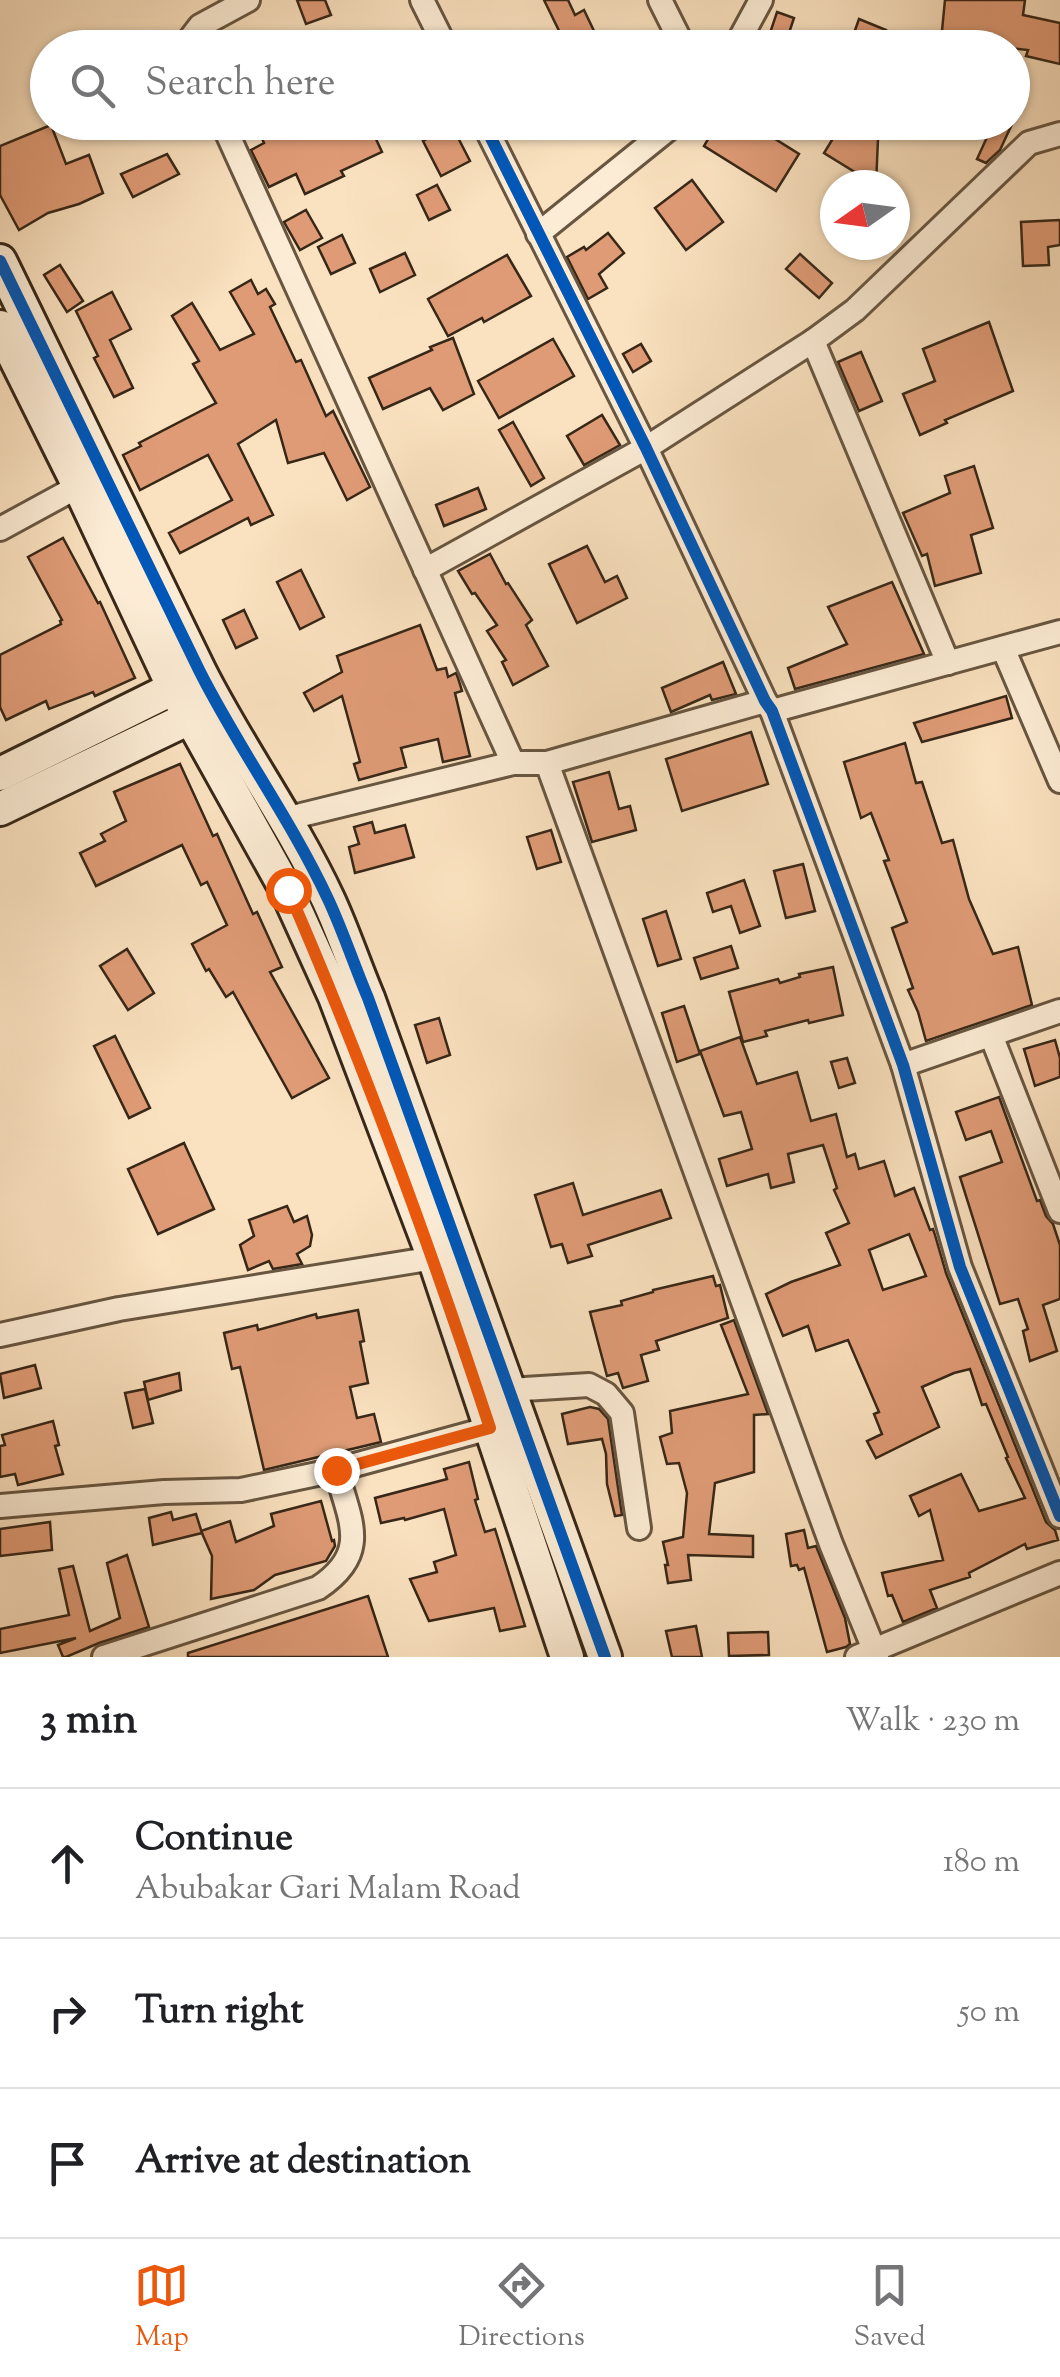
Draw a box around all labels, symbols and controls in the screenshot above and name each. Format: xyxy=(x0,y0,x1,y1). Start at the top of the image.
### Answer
search box xyxy=(30,30,1030,140)
icon: search xyxy=(65,58,120,113)
text: Search here xyxy=(145,58,336,112)
north arrow xyxy=(820,170,910,260)
route start xyxy=(266,868,312,914)
route end xyxy=(314,1448,360,1494)
text: 3 min xyxy=(40,1692,137,1752)
text: Walk · 230 m xyxy=(845,1699,1020,1745)
text: Continue xyxy=(135,1813,293,1867)
icon: ahead xyxy=(40,1836,95,1891)
text: 180 m xyxy=(943,1840,1020,1886)
text: Abubakar Gari Malam Road xyxy=(135,1867,521,1913)
icon: right xyxy=(40,1986,95,2041)
text: Turn right xyxy=(135,1986,303,2040)
text: 50 m xyxy=(959,1990,1020,2036)
icon: arrive xyxy=(40,2136,95,2191)
text: Arrive at destination xyxy=(135,2136,471,2190)
tab: Map xyxy=(134,2258,189,2358)
tab: Directions xyxy=(458,2258,585,2358)
tab: Saved xyxy=(854,2258,926,2358)

